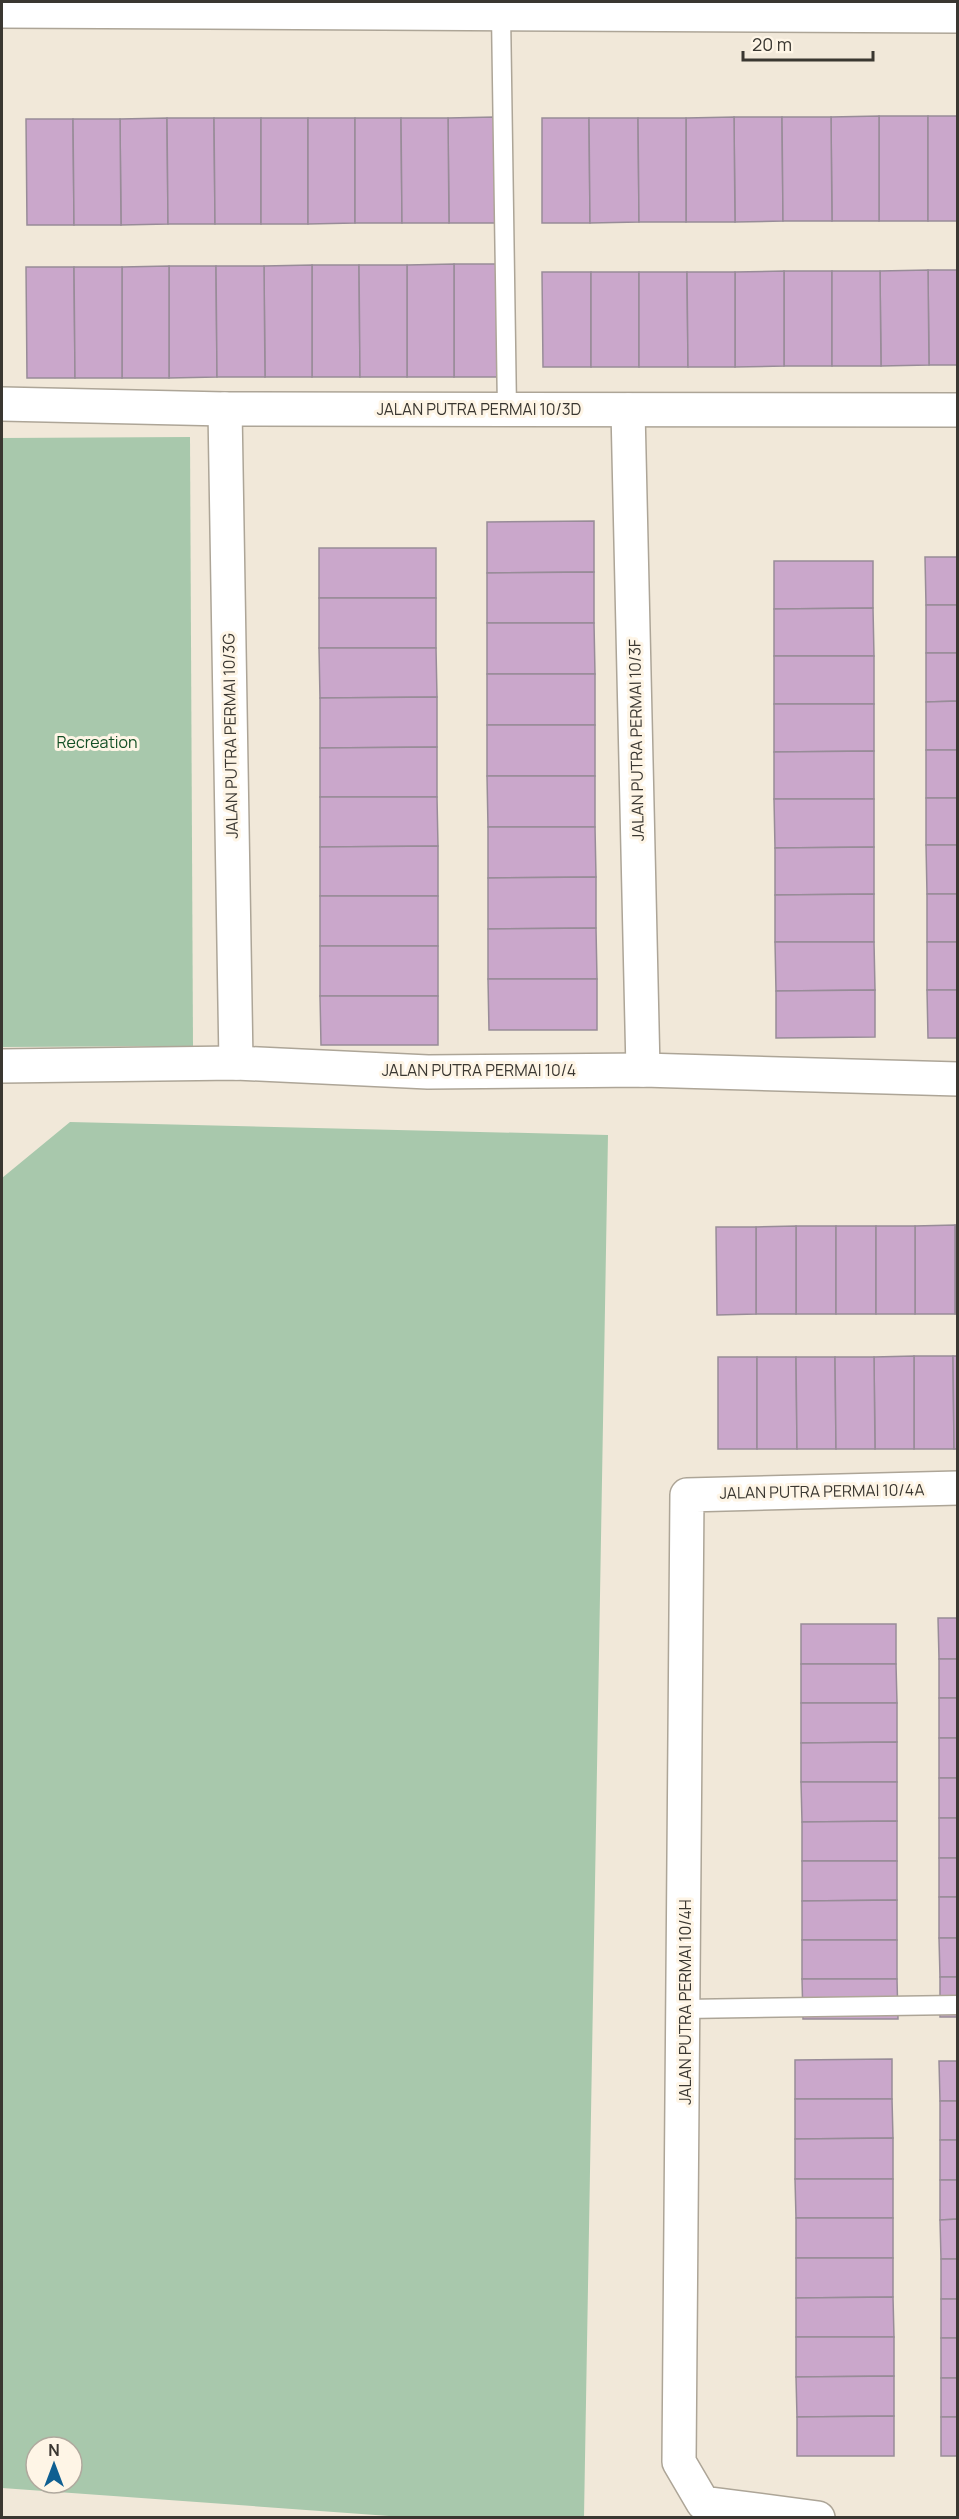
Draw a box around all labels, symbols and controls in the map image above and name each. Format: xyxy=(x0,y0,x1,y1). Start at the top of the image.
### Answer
scale bar xyxy=(743,24,874,62)
text: 20 m xyxy=(752,32,792,56)
street label: JALAN PUTRA PERMAI 10/3D xyxy=(377,398,582,420)
street label: JALAN PUTRA PERMAI 10/3G xyxy=(217,633,243,839)
street label: JALAN PUTRA PERMAI 10/3F xyxy=(623,639,649,841)
park label: Recreation xyxy=(56,731,138,753)
street label: JALAN PUTRA PERMAI 10/4 xyxy=(382,1059,576,1081)
street label: JALAN PUTRA PERMAI 10/4A xyxy=(719,1478,925,1504)
street label: JALAN PUTRA PERMAI 10/4H xyxy=(674,1899,696,2105)
north arrow xyxy=(24,2435,84,2495)
text: N xyxy=(48,2439,60,2461)

